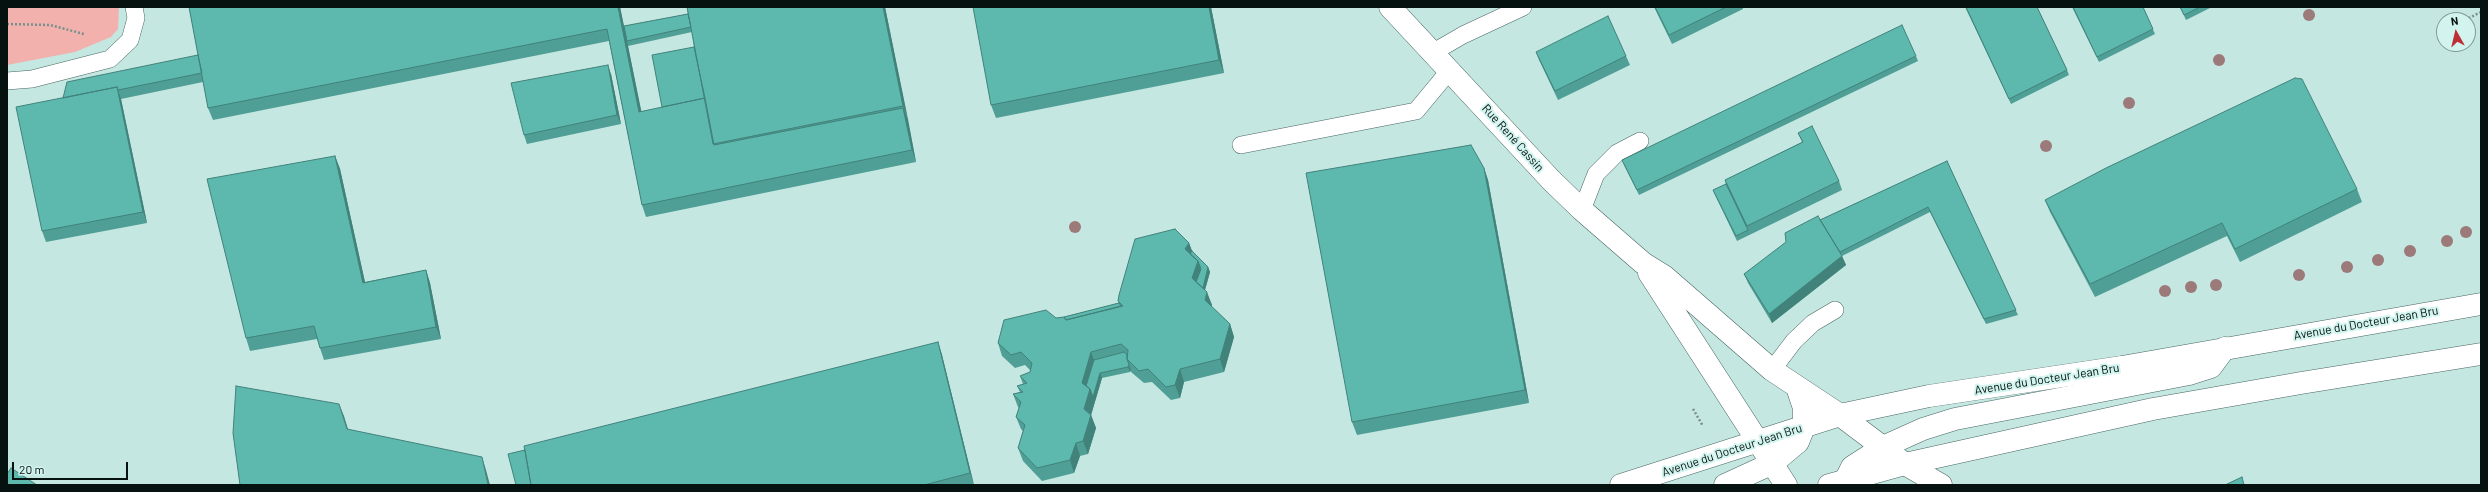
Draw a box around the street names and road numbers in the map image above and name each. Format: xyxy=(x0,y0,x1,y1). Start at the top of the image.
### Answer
street label: Rue René Cassin xyxy=(1479,101,1547,175)
street label: Avenue du Docteur Jean Bru xyxy=(2293,303,2439,343)
street label: Avenue du Docteur Jean Bru xyxy=(1974,360,2120,398)
street label: Avenue du Docteur Jean Bru xyxy=(1660,421,1804,479)

